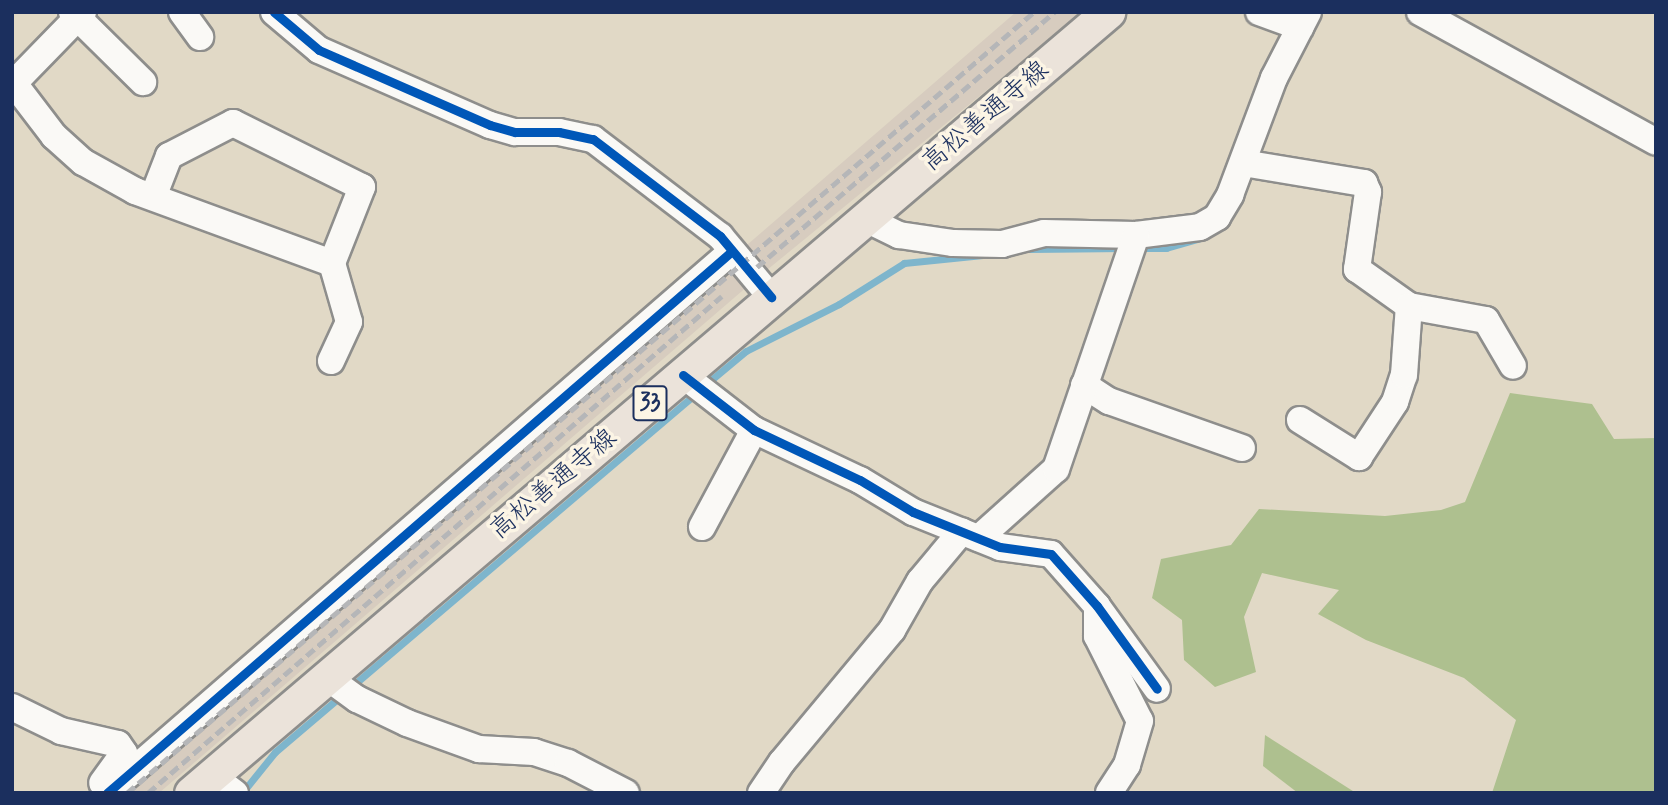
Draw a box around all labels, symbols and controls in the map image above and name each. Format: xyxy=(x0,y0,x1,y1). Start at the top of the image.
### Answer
street label: 高松善通寺線 xyxy=(916,55,1056,179)
road number: 33 xyxy=(632,382,668,424)
street label: 高松善通寺線 xyxy=(484,423,624,547)

